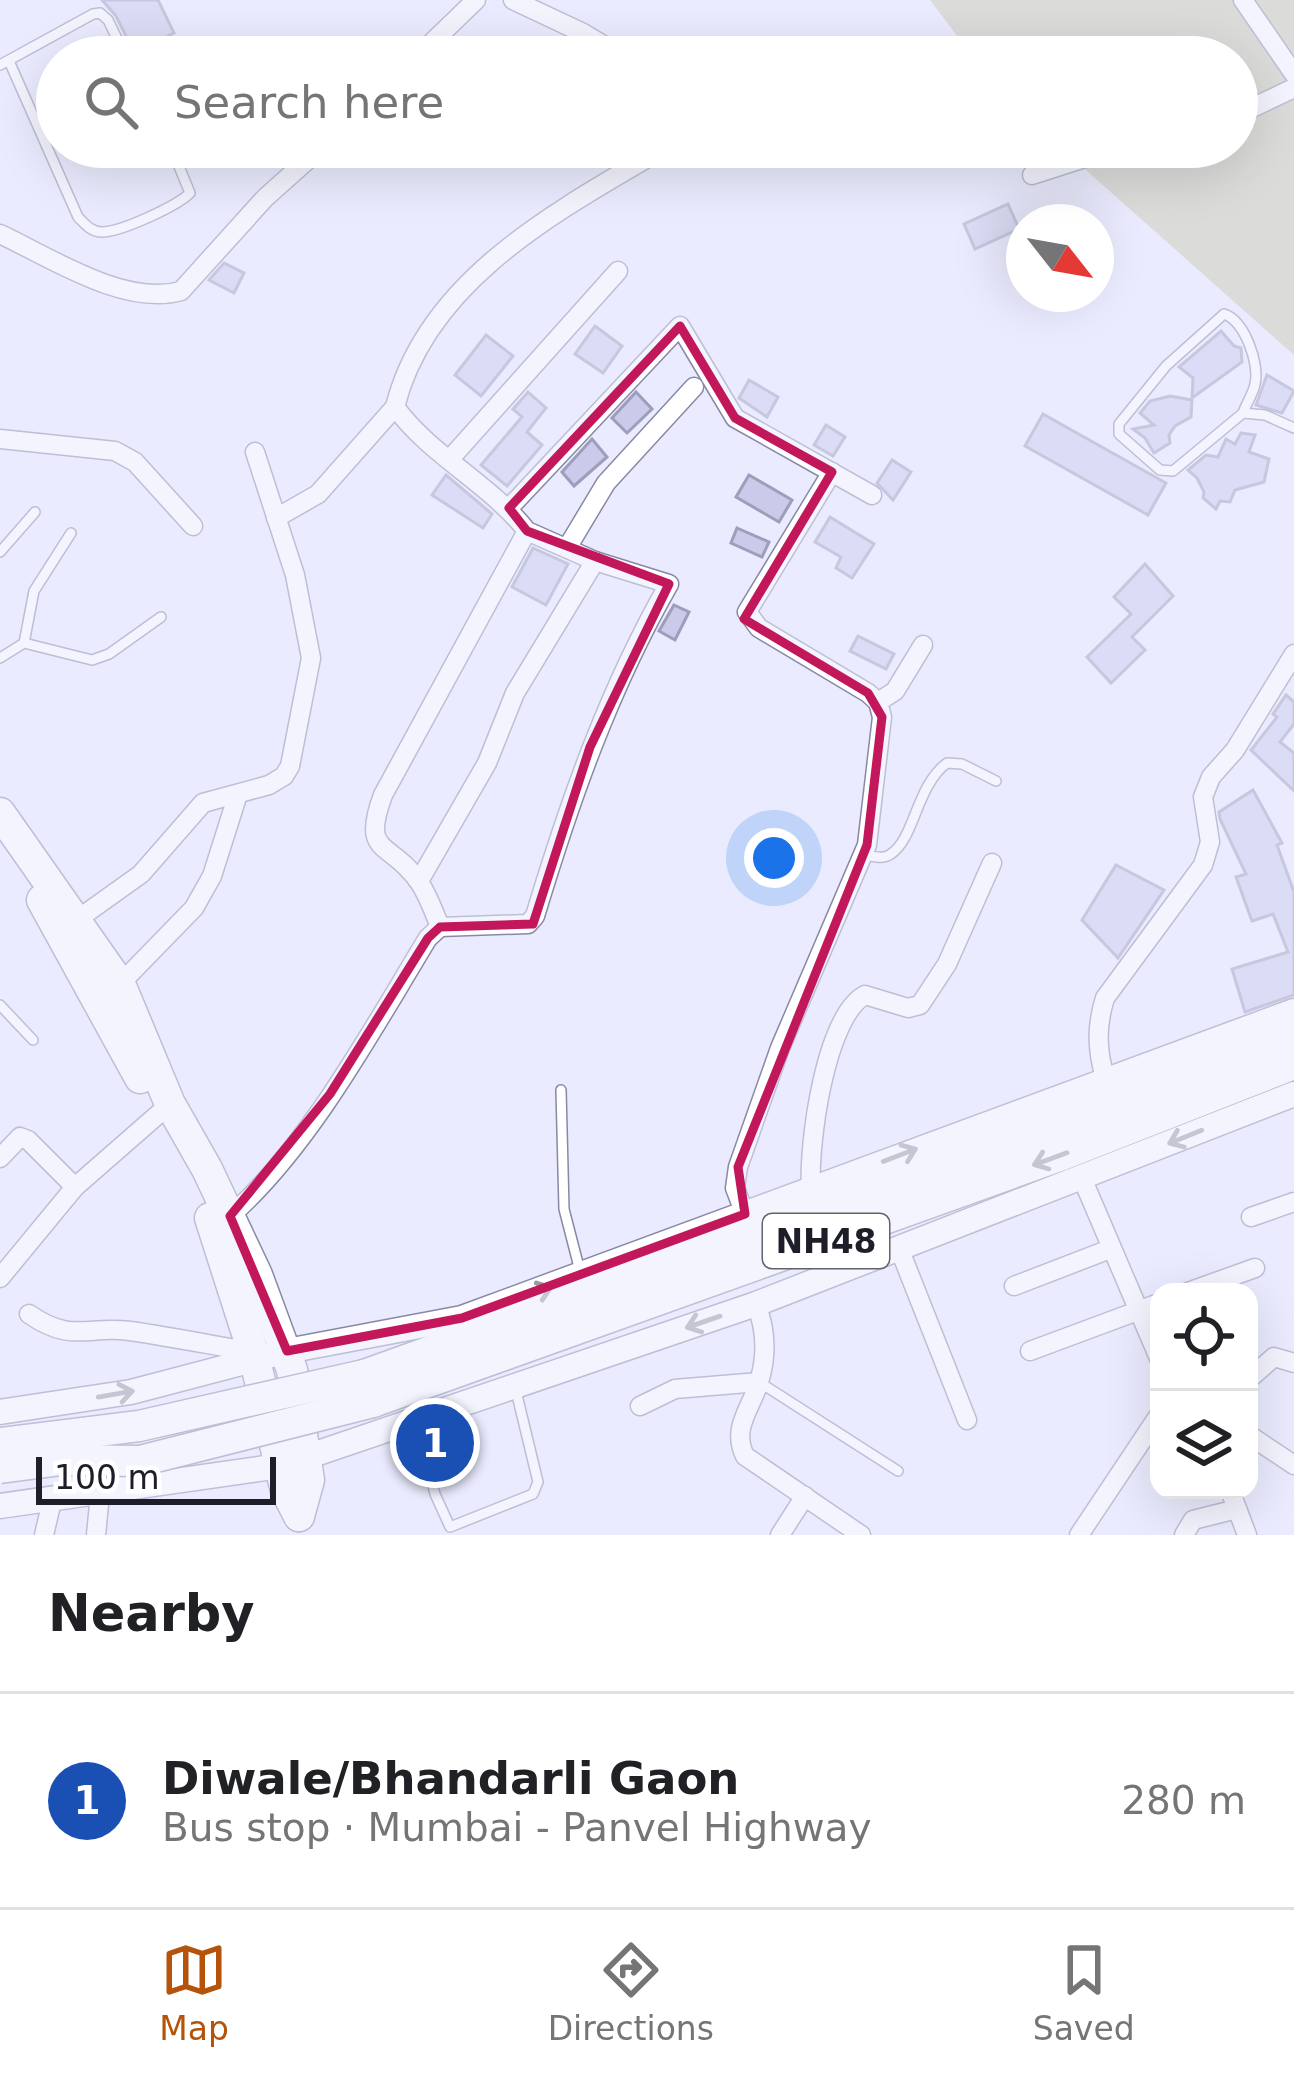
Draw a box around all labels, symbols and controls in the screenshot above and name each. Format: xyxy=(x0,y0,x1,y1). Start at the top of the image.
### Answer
search box xyxy=(36,36,1258,168)
icon: search xyxy=(78,69,144,135)
text: Search here xyxy=(174,76,444,129)
north arrow xyxy=(1006,204,1114,312)
your location xyxy=(744,828,804,888)
one-way arrow xyxy=(1168,1128,1205,1149)
one-way arrow xyxy=(880,1143,917,1165)
one-way arrow xyxy=(1032,1150,1069,1171)
road number: NH48 xyxy=(763,1214,889,1268)
one-way arrow xyxy=(515,1281,552,1302)
map controls xyxy=(1150,1283,1258,1499)
button: locate xyxy=(1150,1283,1258,1391)
one-way arrow xyxy=(685,1312,723,1334)
one-way arrow xyxy=(95,1381,134,1404)
button: layers xyxy=(1150,1391,1258,1499)
pin: 1 xyxy=(396,1398,474,1488)
scale bar xyxy=(36,1451,276,1504)
text: 100 m xyxy=(54,1458,160,1497)
text: Nearby xyxy=(48,1584,255,1643)
text: Diwale/Bhandarli Gaon xyxy=(162,1752,739,1805)
text: 1 xyxy=(73,1778,101,1823)
text: 280 m xyxy=(1121,1778,1246,1823)
text: Bus stop · Mumbai - Panvel Highway xyxy=(162,1805,872,1850)
tab: Map xyxy=(159,1937,229,2048)
tab: Directions xyxy=(548,1937,714,2048)
tab: Saved xyxy=(1033,1937,1135,2048)

